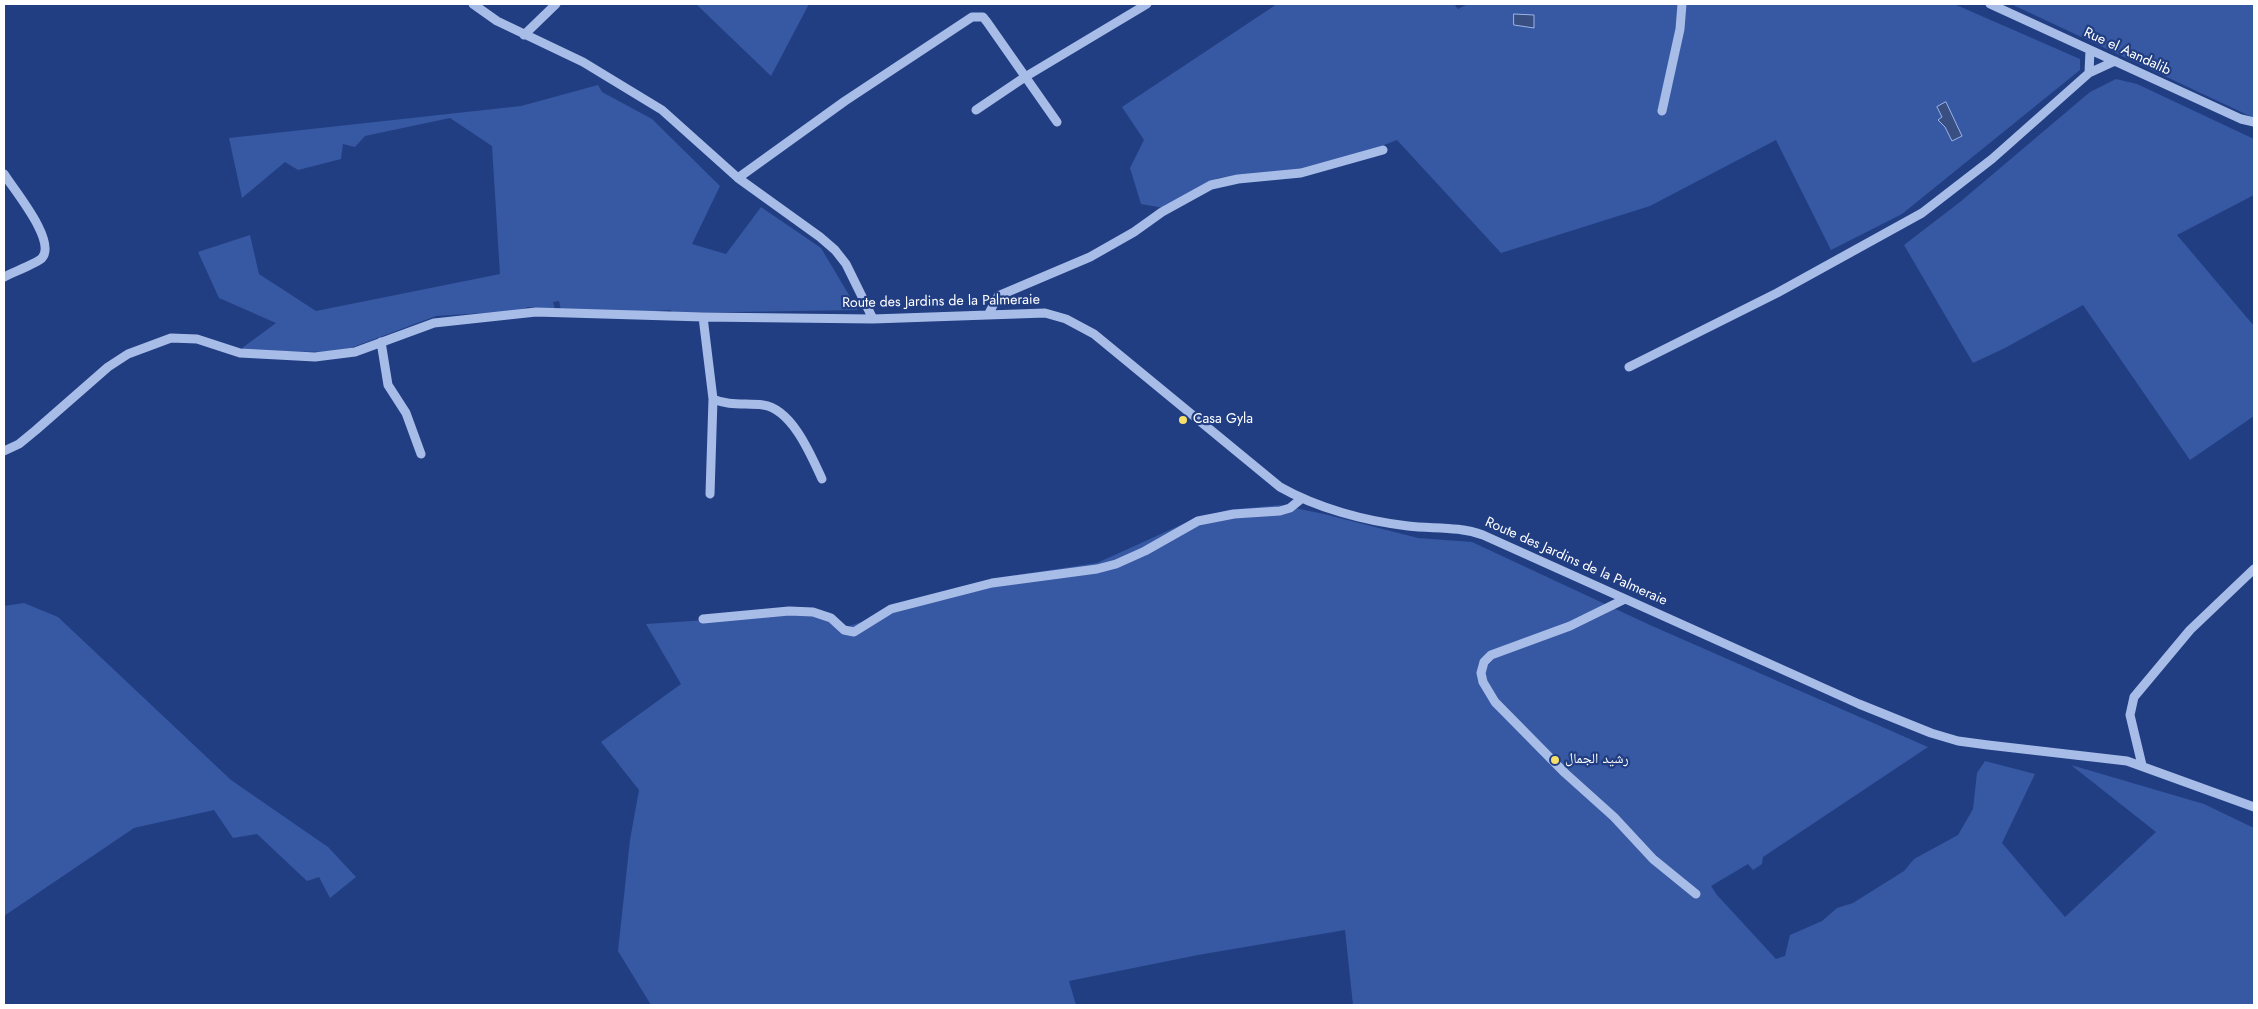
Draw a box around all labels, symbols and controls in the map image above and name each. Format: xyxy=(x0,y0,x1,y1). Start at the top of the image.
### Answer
street label: Rue el Aandalib xyxy=(2081,25,2173,79)
street label: Route des Jardins de la Palmeraie xyxy=(842,292,1040,312)
place label: Casa Gyla xyxy=(1193,412,1253,428)
marker: Casa Gyla xyxy=(1177,414,1189,426)
street label: Route des Jardins de la Palmeraie xyxy=(1482,514,1670,610)
place label: رشيد الجمال xyxy=(1565,752,1629,768)
marker: رشيد الجمال xyxy=(1549,754,1561,766)

